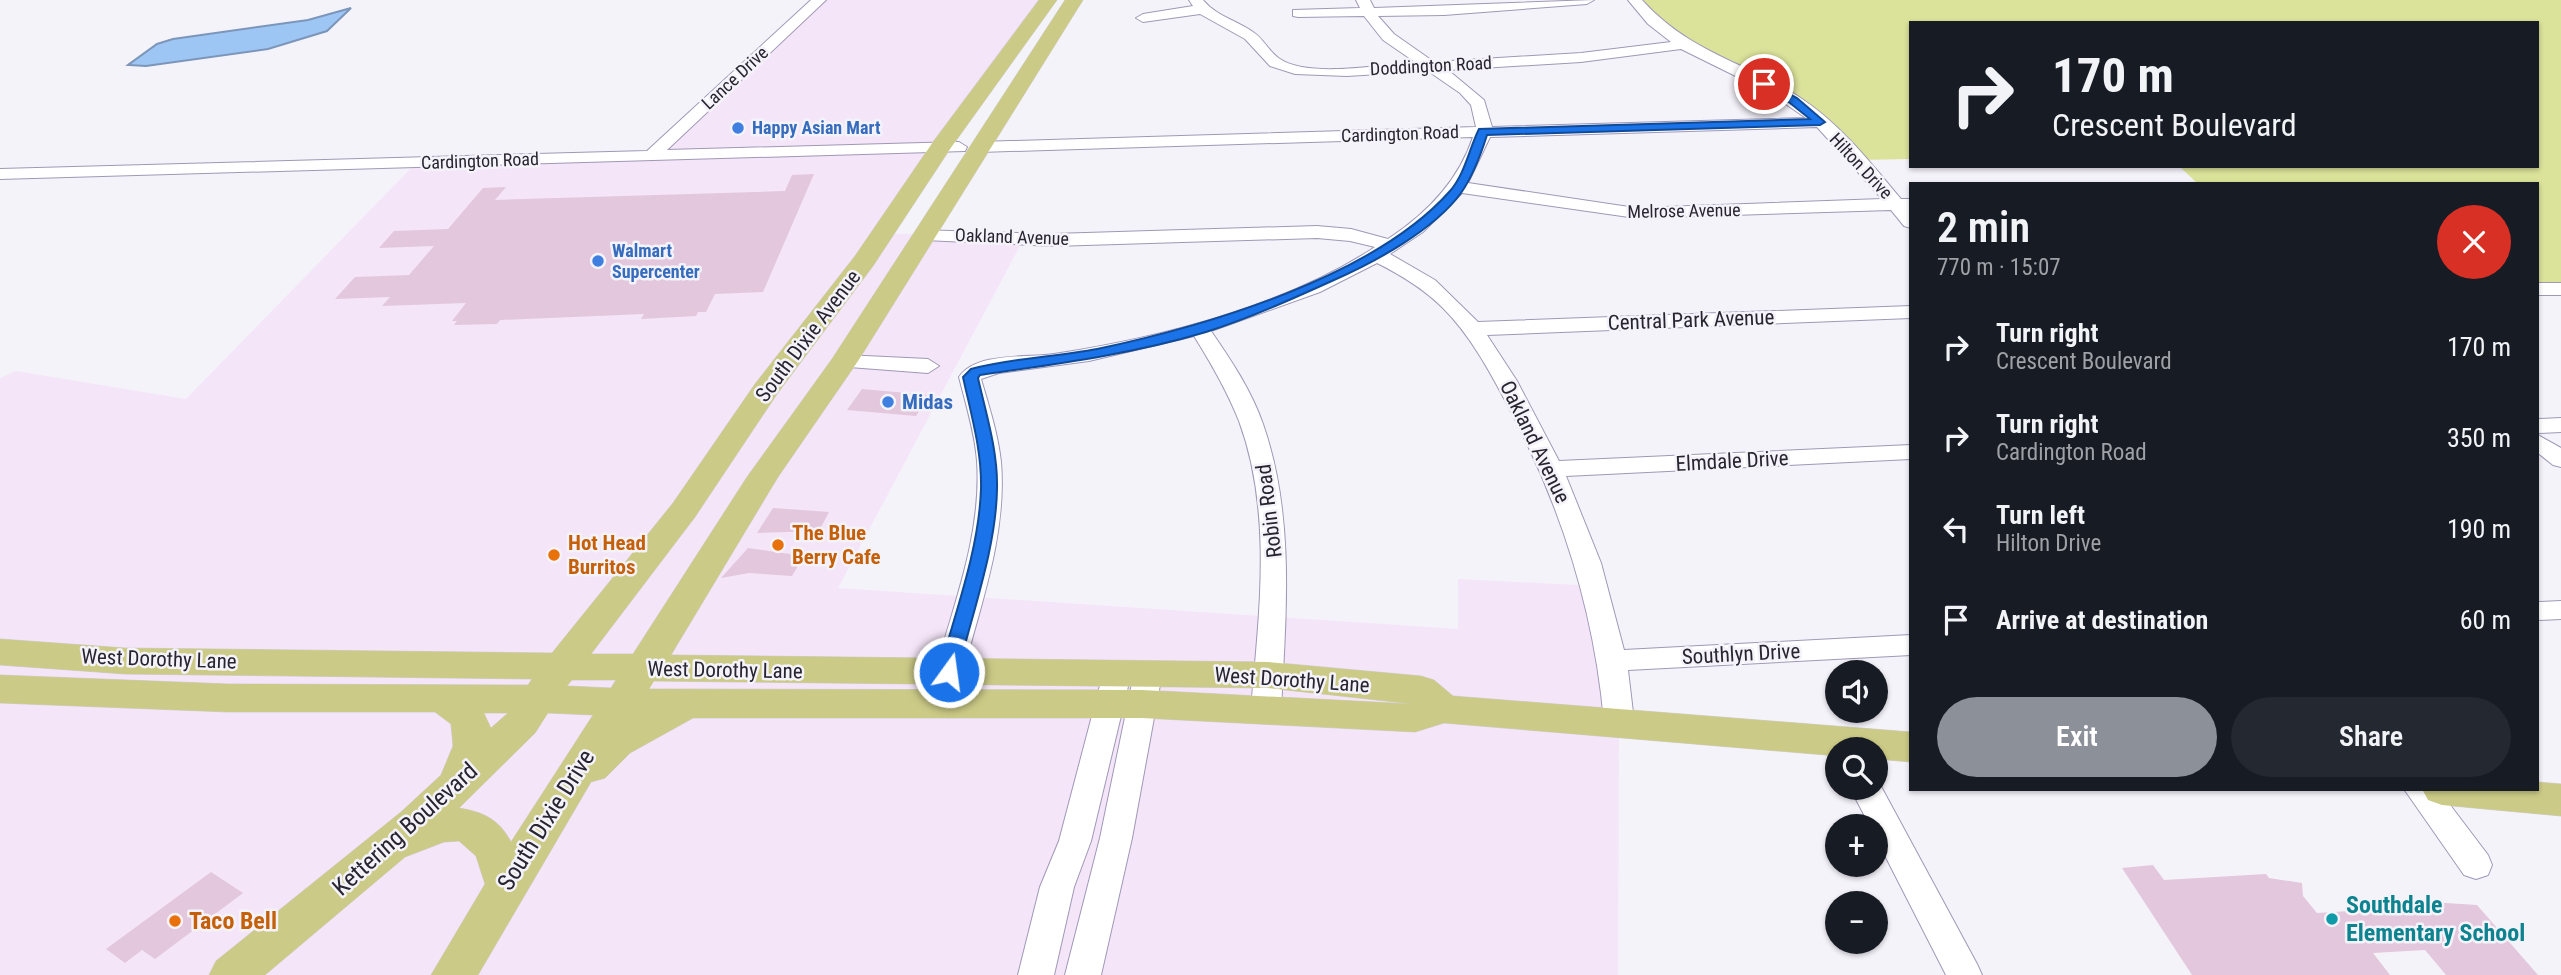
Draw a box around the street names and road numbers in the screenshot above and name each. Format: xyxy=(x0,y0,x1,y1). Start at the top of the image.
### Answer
street label: Lance Drive xyxy=(697,42,772,114)
street label: Doddington Road xyxy=(1369,52,1492,79)
street label: Cardington Road xyxy=(1341,121,1459,146)
street label: Hilton Drive xyxy=(1826,128,1897,203)
street label: Cardington Road xyxy=(421,148,539,173)
street label: Melrose Avenue xyxy=(1627,199,1741,222)
street label: Oakland Avenue xyxy=(955,224,1069,249)
street label: South Dixie Avenue xyxy=(751,265,865,407)
street label: Central Park Avenue xyxy=(1607,305,1775,335)
street label: Oakland Avenue xyxy=(1495,377,1575,507)
street label: Elmdale Drive xyxy=(1675,446,1789,476)
street label: Robin Road xyxy=(1251,463,1287,559)
street label: Southlyn Drive xyxy=(1681,639,1801,669)
street label: West Dorothy Lane xyxy=(81,644,237,674)
street label: West Dorothy Lane xyxy=(647,657,803,683)
street label: West Dorothy Lane xyxy=(1214,663,1370,697)
street label: South Dixie Drive xyxy=(492,745,600,895)
street label: Kettering Boulevard xyxy=(327,757,483,901)

